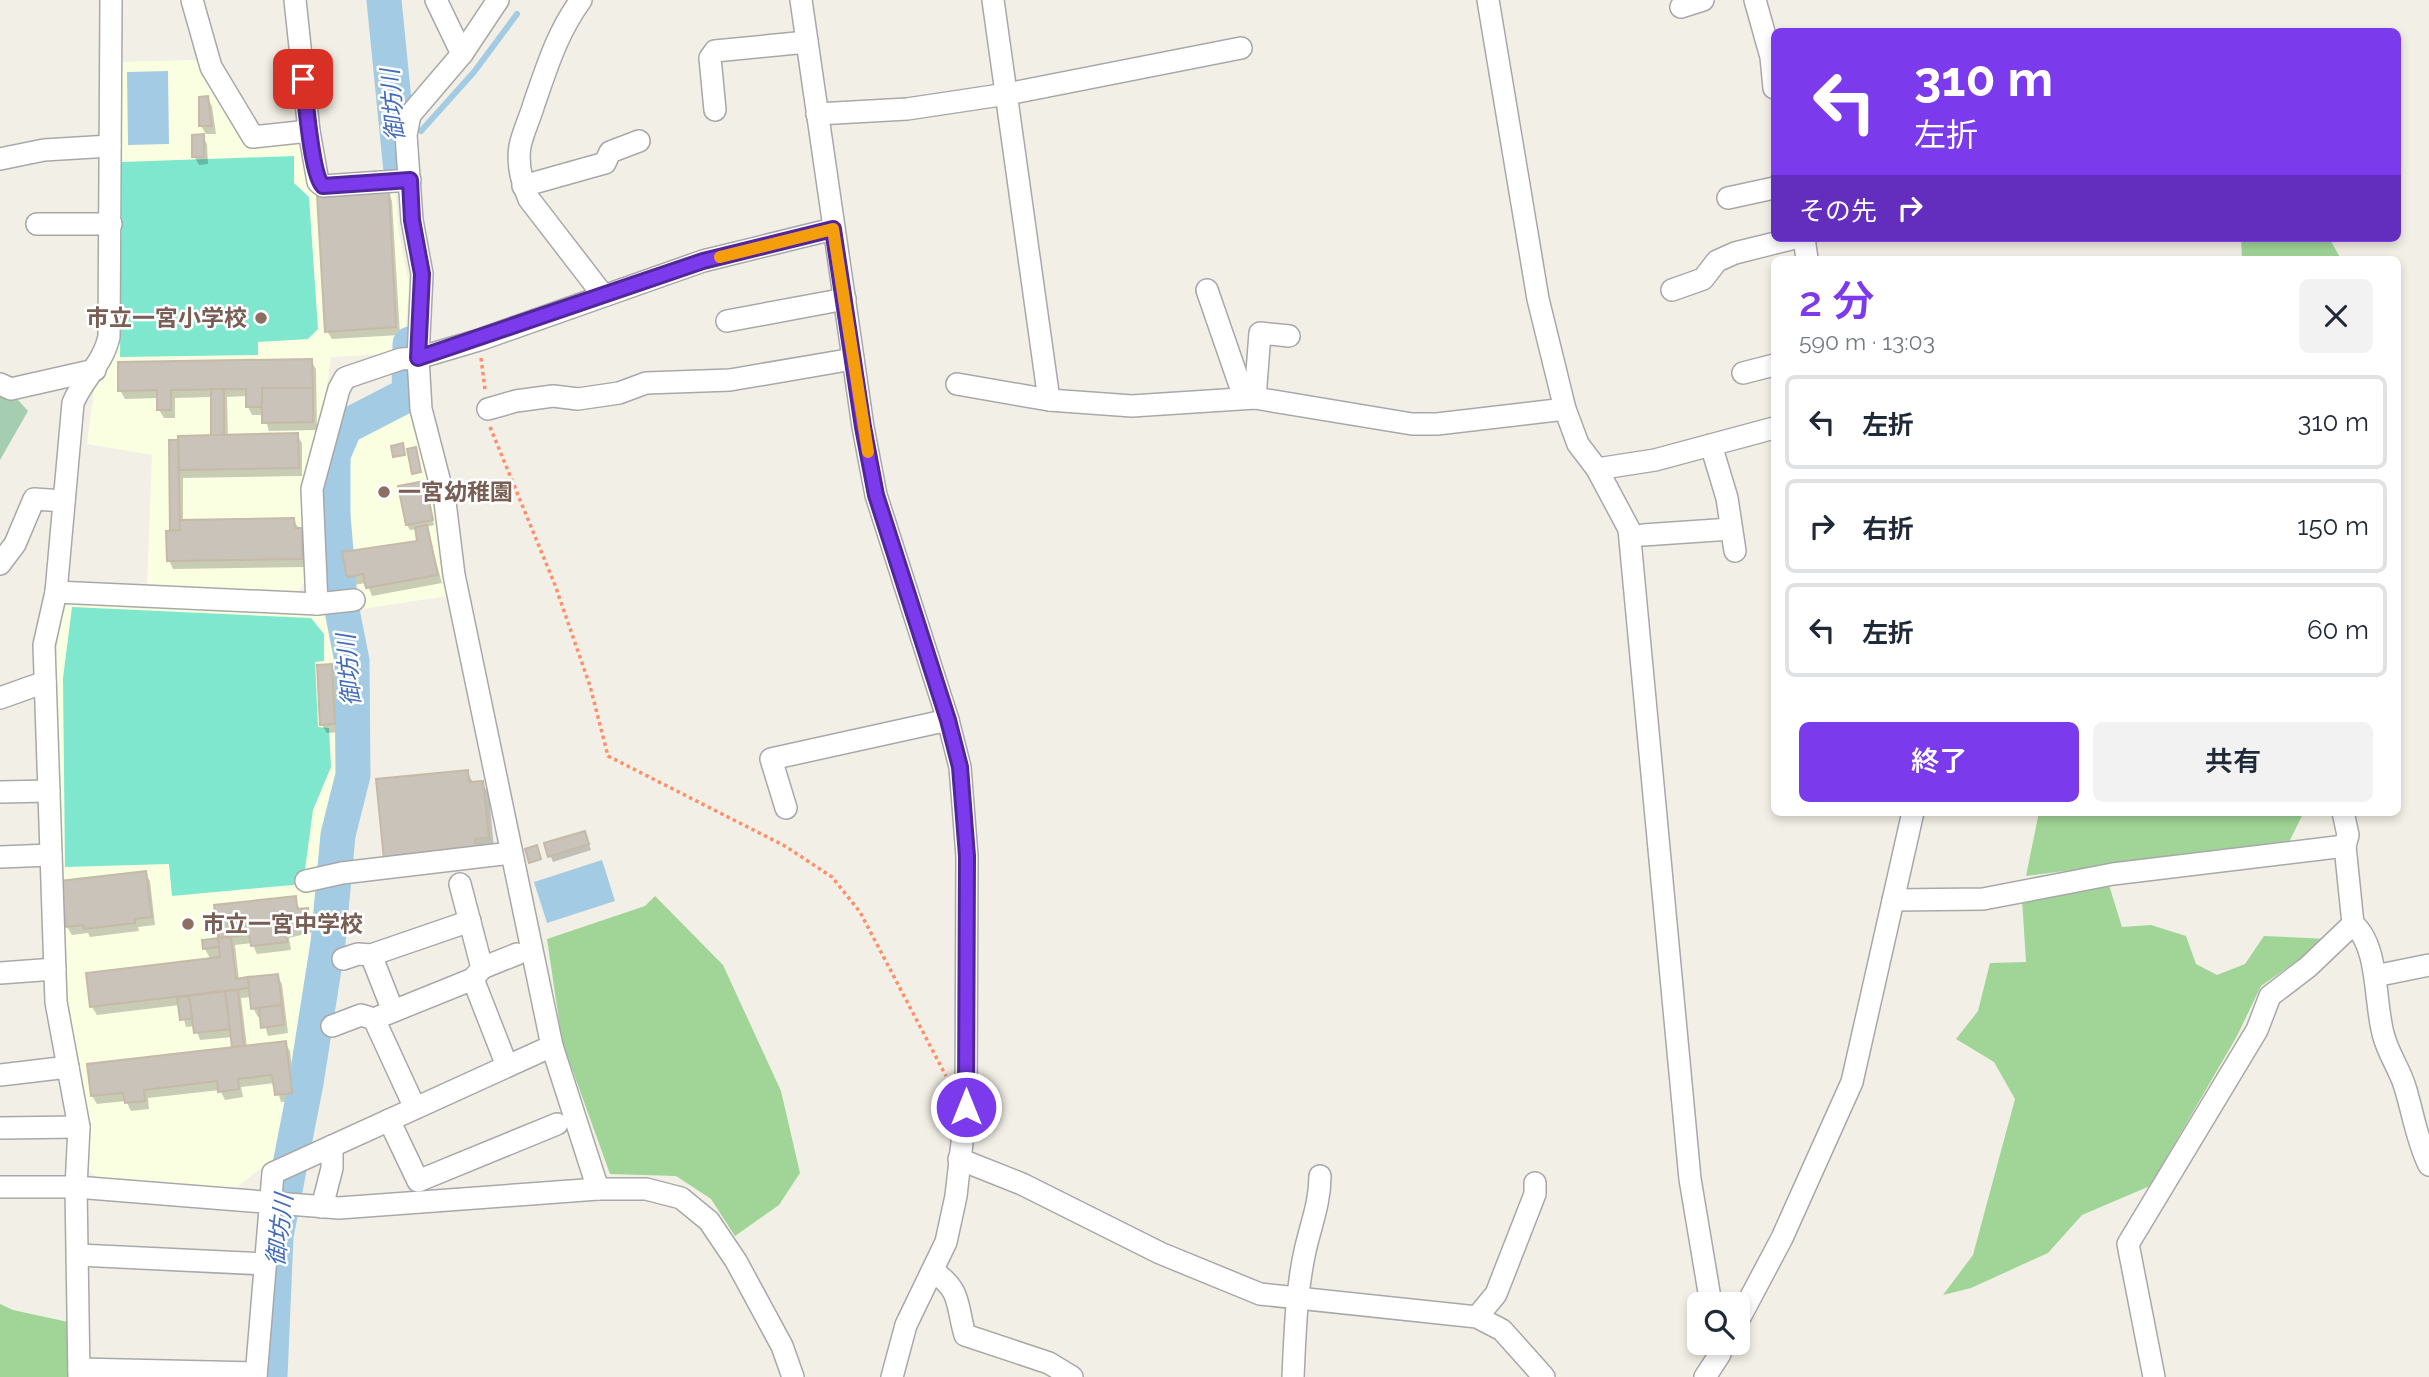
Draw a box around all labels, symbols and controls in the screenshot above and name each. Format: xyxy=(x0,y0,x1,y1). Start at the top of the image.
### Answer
pin xyxy=(273,49,333,109)
text: 310 m xyxy=(1914,50,2053,107)
icon: left xyxy=(1799,56,1890,147)
icon: arrive xyxy=(284,60,322,98)
water label: 御坊川 xyxy=(375,65,410,142)
text: 左折 xyxy=(1914,116,1978,153)
icon: right xyxy=(1891,189,1929,227)
text: その先 xyxy=(1799,196,1877,226)
text: 2 分 xyxy=(1799,277,1874,326)
button: close xyxy=(2299,279,2373,353)
place label: 市立一宮小学校 xyxy=(86,304,247,331)
marker: 市立一宮小学校 xyxy=(253,310,269,326)
text: 590 m · 13:03 xyxy=(1799,328,1935,355)
icon: left xyxy=(1803,403,1841,441)
text: 310 m xyxy=(2298,407,2369,437)
text: 左折 xyxy=(1862,410,1914,440)
place label: 一宮幼稚園 xyxy=(398,478,513,505)
marker: 一宮幼稚園 xyxy=(376,484,392,500)
icon: right xyxy=(1803,507,1841,545)
text: 150 m xyxy=(2297,511,2369,541)
text: 右折 xyxy=(1862,514,1914,544)
icon: left xyxy=(1803,611,1841,649)
text: 60 m xyxy=(2307,615,2369,645)
text: 左折 xyxy=(1862,618,1914,648)
water label: 御坊川 xyxy=(331,630,366,707)
button: 終了 xyxy=(1799,722,2079,802)
button: 共有 xyxy=(2093,722,2373,802)
place label: 市立一宮中学校 xyxy=(202,910,363,937)
marker: 市立一宮中学校 xyxy=(180,916,196,932)
position arrow xyxy=(929,1070,1003,1144)
water label: 御坊川 xyxy=(261,1189,299,1267)
map controls xyxy=(1687,1292,1750,1355)
button: search xyxy=(1687,1292,1750,1355)

